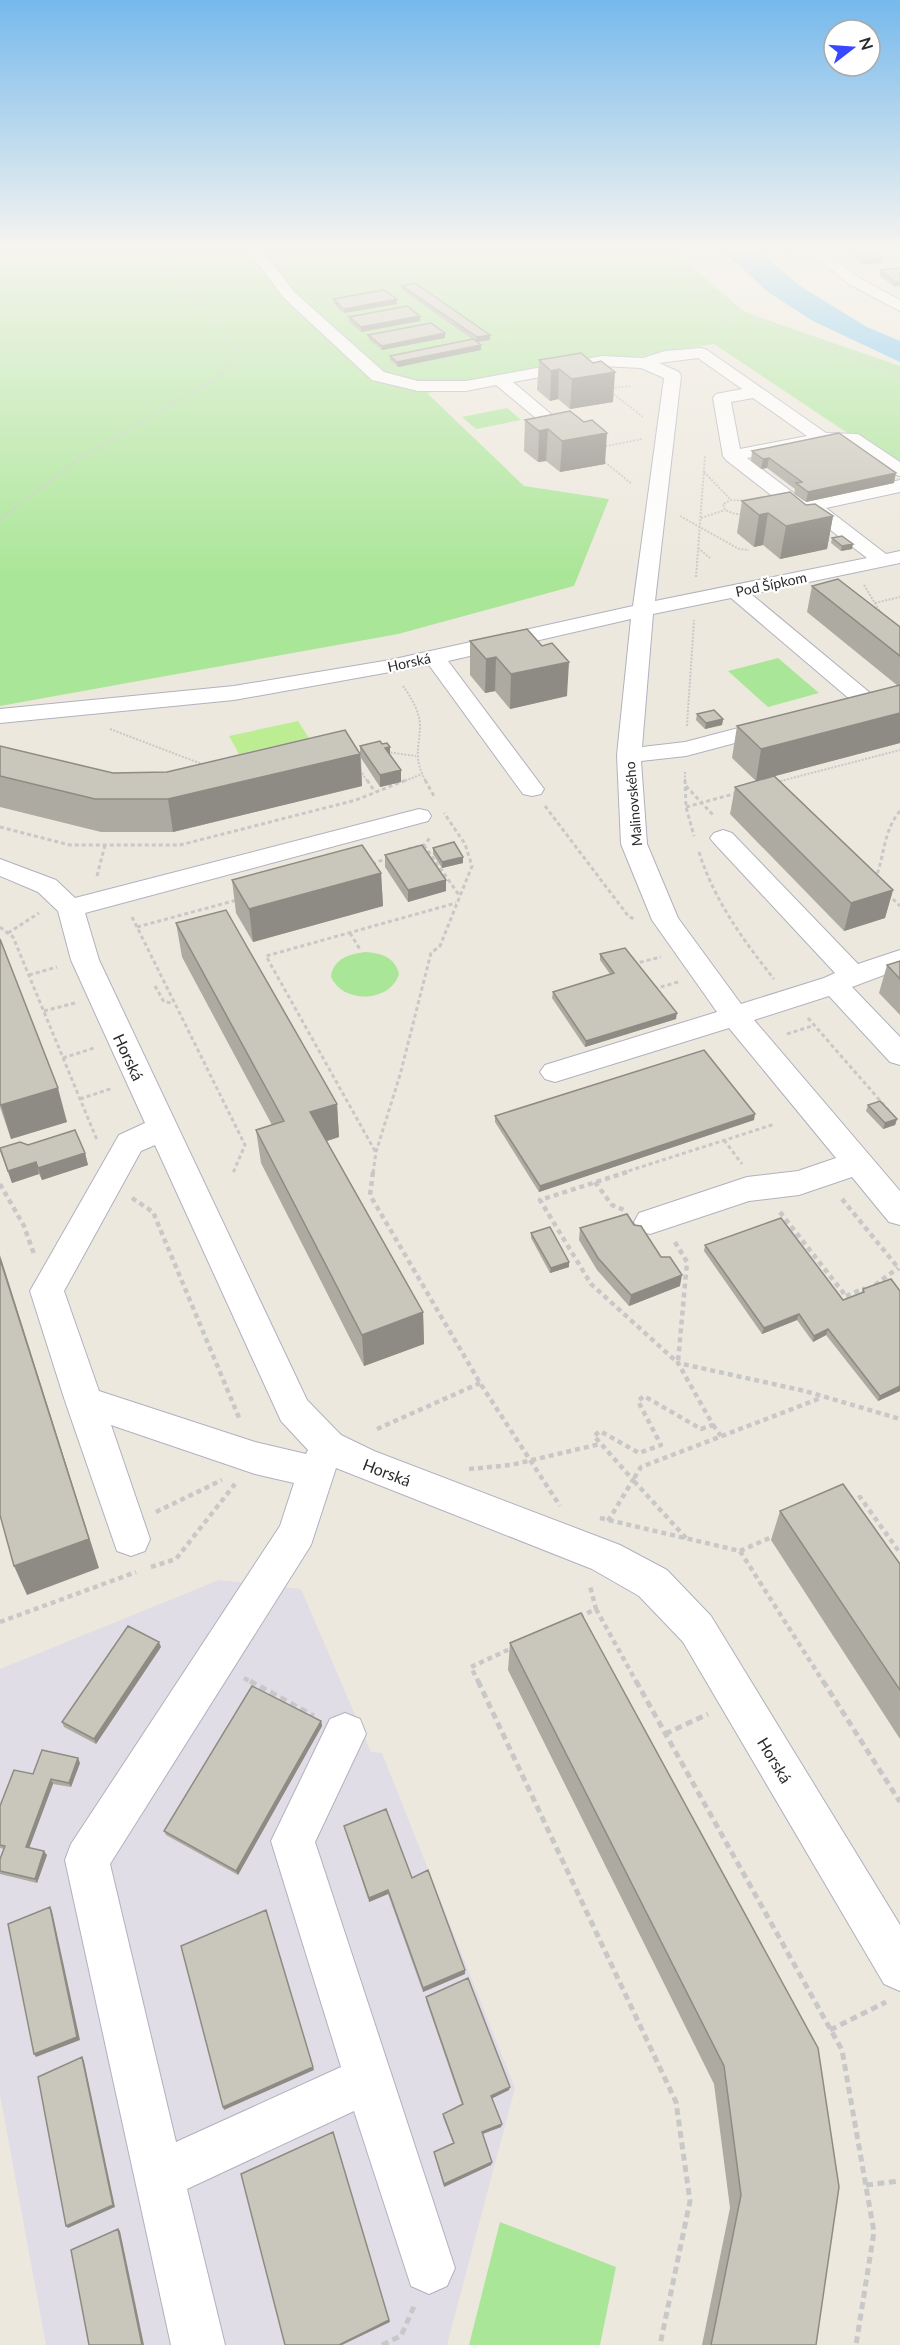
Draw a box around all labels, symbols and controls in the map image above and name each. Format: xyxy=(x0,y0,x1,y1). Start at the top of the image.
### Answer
north arrow xyxy=(822,18,882,78)
text: N xyxy=(856,35,878,52)
street label: Pod Šípkom xyxy=(734,568,808,600)
street label: Horská xyxy=(386,649,432,675)
street label: Malinovského xyxy=(621,761,645,847)
street label: Horská xyxy=(110,1030,148,1084)
street label: Horská xyxy=(360,1454,414,1490)
street label: Horská xyxy=(754,1734,796,1786)

